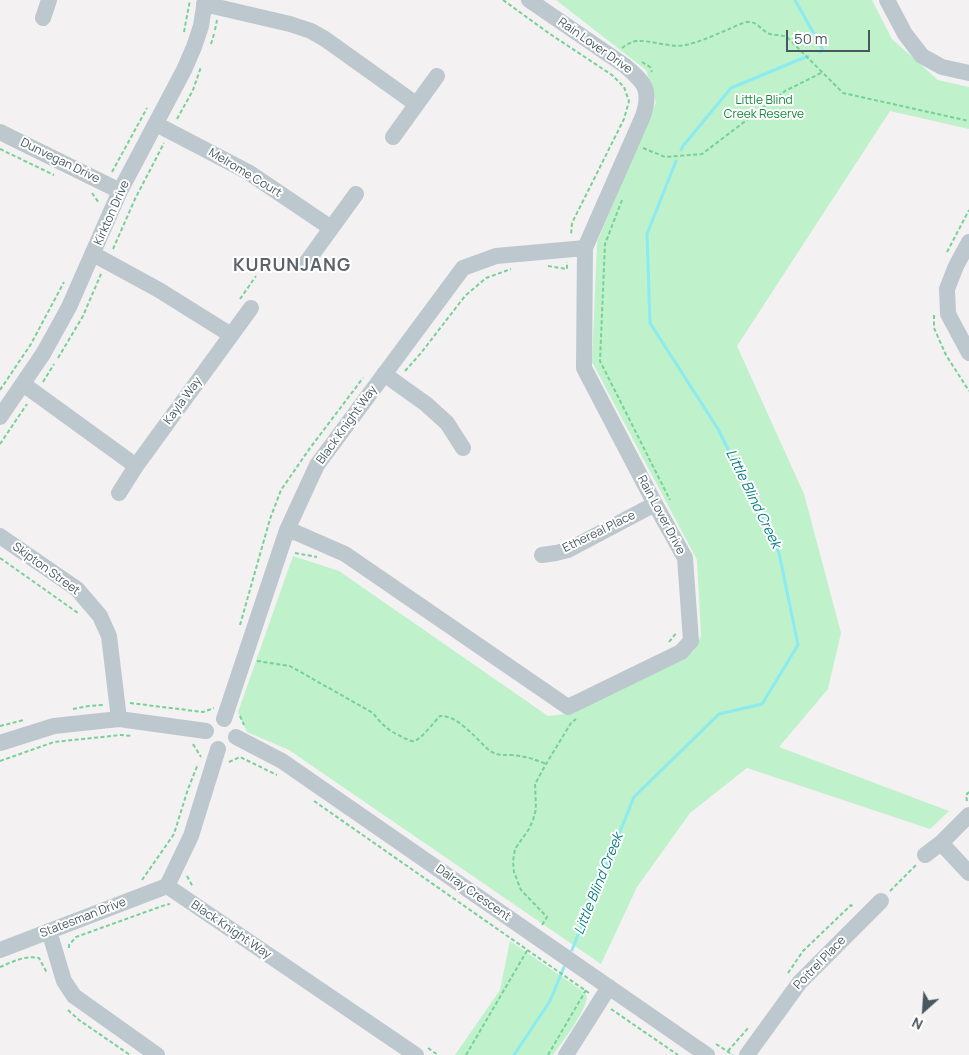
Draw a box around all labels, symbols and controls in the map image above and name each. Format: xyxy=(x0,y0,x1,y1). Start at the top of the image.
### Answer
street label: Rain Lover Drive xyxy=(555,15,635,77)
scale bar xyxy=(789,20,873,52)
text: 50 m xyxy=(794,28,828,49)
park label: Little Blind Creek Reserve xyxy=(724,94,804,122)
street label: Dunvegan Drive xyxy=(18,136,102,186)
street label: Melrome Court xyxy=(206,146,284,200)
street label: Kirkton Drive xyxy=(91,178,133,248)
district label: KURUNJANG xyxy=(232,255,352,277)
street label: Kayla Way xyxy=(161,375,205,427)
street label: Black Knight Way xyxy=(314,383,380,467)
water label: Little Blind Creek xyxy=(722,447,784,551)
street label: Rain Lover Drive xyxy=(634,473,688,557)
street label: Ethereal Place xyxy=(560,508,638,556)
street label: Skipton Street xyxy=(10,540,82,598)
water label: Little Blind Creek xyxy=(571,831,627,937)
street label: Dalray Crescent xyxy=(433,862,513,924)
street label: Statesman Drive xyxy=(38,895,128,941)
street label: Black Knight Way xyxy=(188,898,274,962)
street label: Poitrel Place xyxy=(791,933,849,993)
north arrow xyxy=(899,985,949,1035)
text: N xyxy=(909,1013,926,1035)

